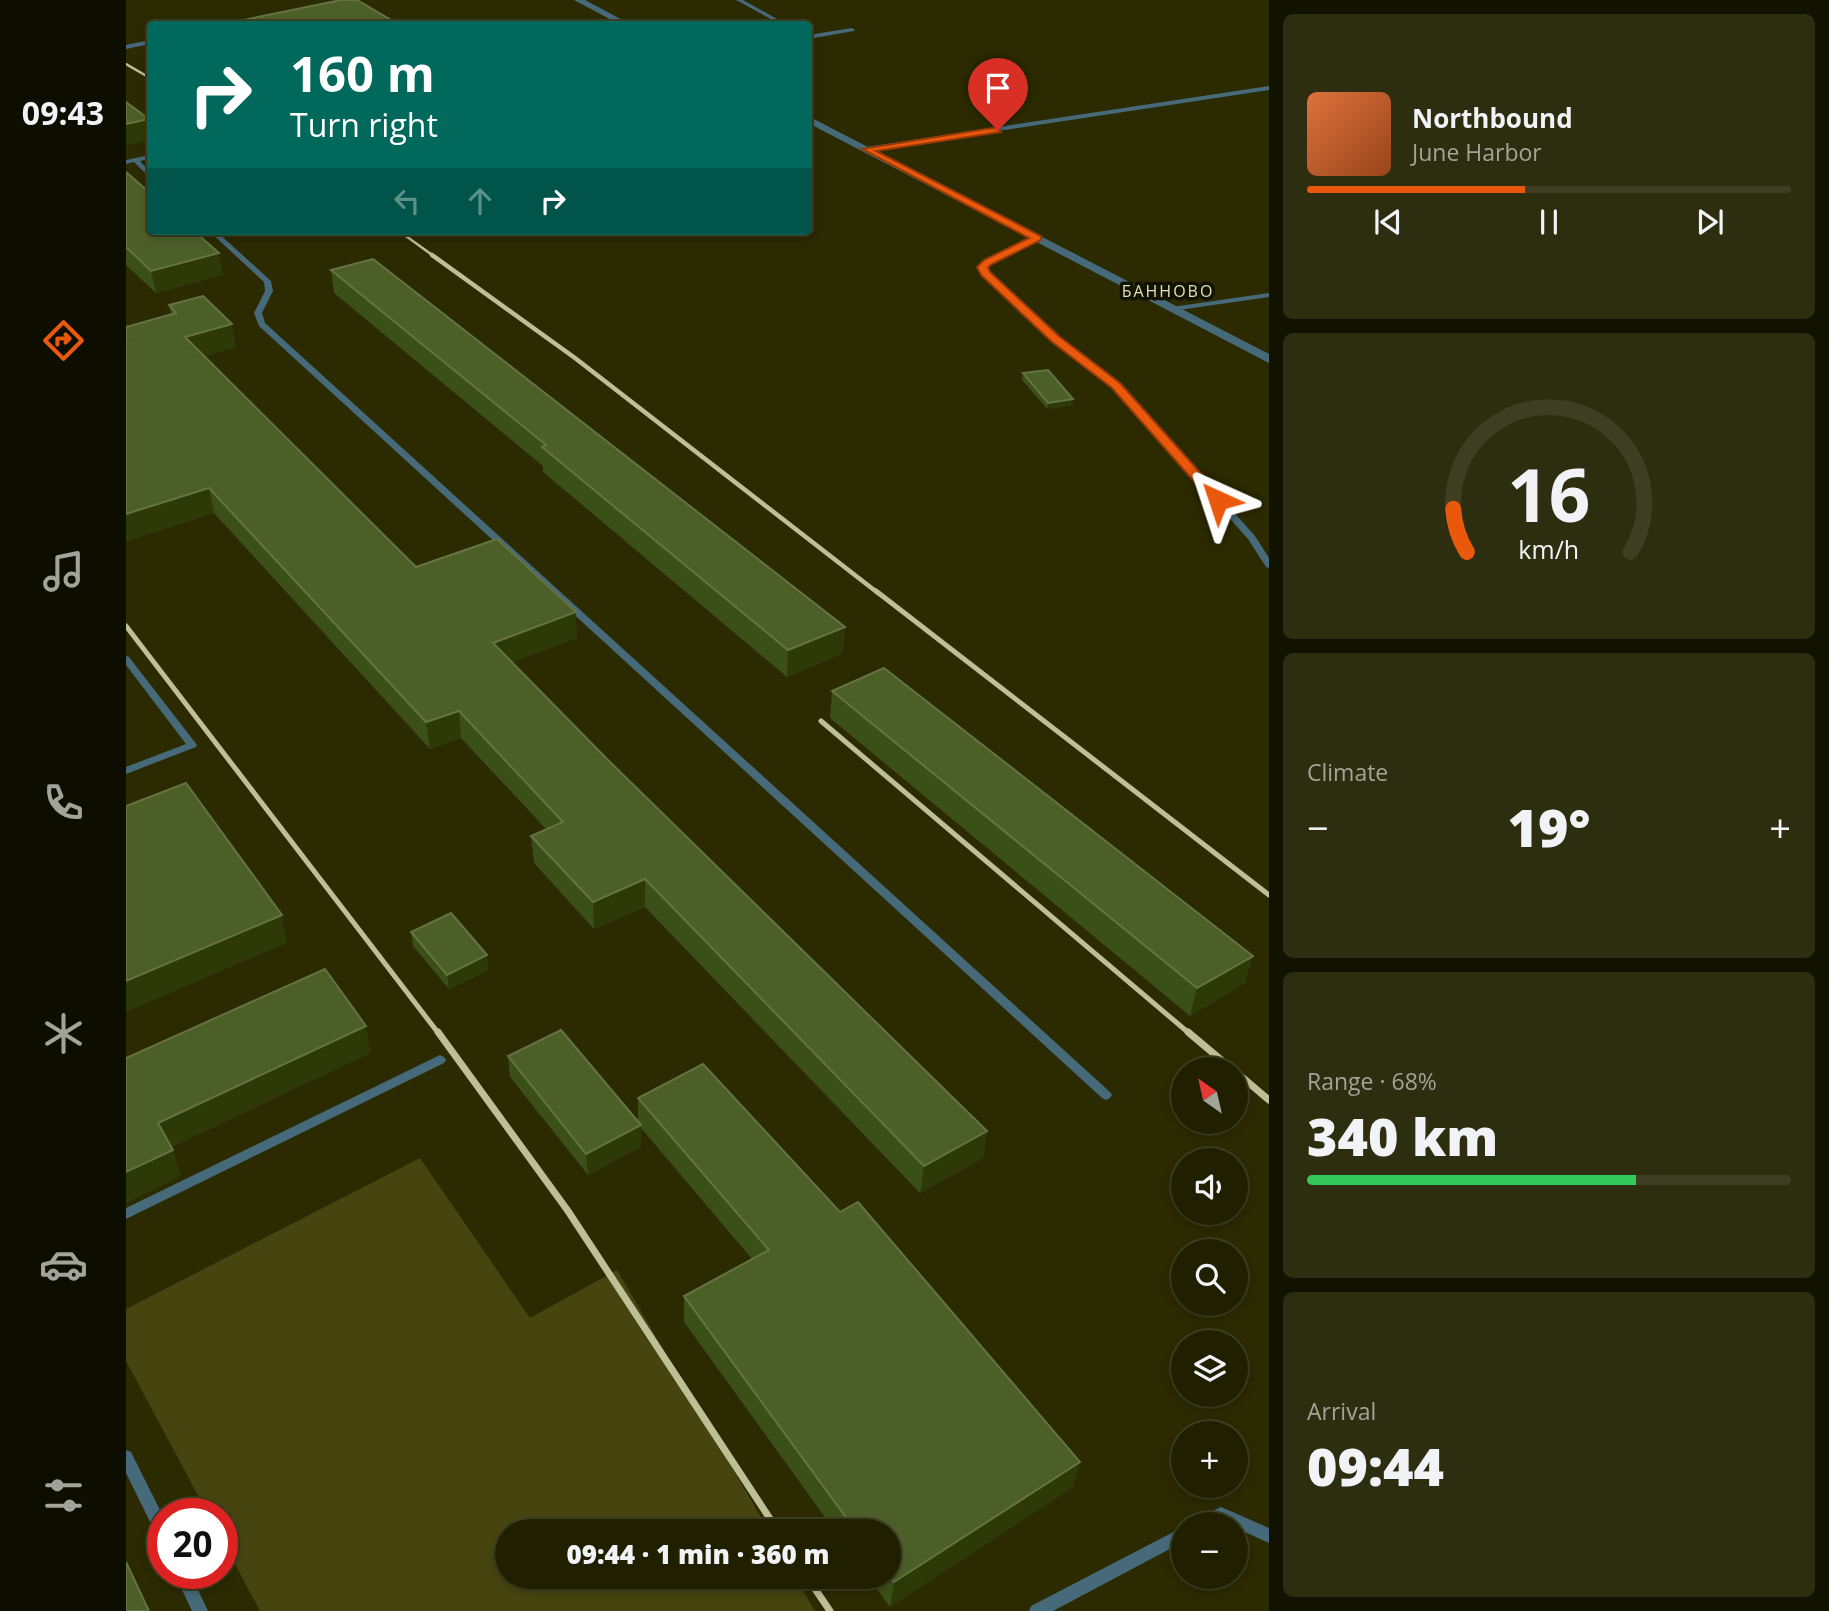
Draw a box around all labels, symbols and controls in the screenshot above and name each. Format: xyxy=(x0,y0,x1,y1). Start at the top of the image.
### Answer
text: 160 m xyxy=(290,40,435,106)
icon: right xyxy=(175,49,266,140)
pin xyxy=(968,58,1028,130)
icon: arrive xyxy=(979,69,1017,107)
text: 09:43 xyxy=(22,91,104,134)
text: Northbound xyxy=(1412,100,1573,136)
text: Turn right xyxy=(290,103,438,146)
text: June Harbor xyxy=(1412,136,1542,168)
icon: left xyxy=(388,182,426,220)
icon: ahead xyxy=(461,182,499,220)
icon: right xyxy=(534,182,572,220)
icon: previous xyxy=(1369,203,1407,241)
icon: pause xyxy=(1530,203,1568,241)
icon: next xyxy=(1691,203,1729,241)
district label: БАННОВО xyxy=(1122,280,1214,302)
icon: directions xyxy=(39,316,88,365)
text: 16 xyxy=(1507,445,1591,544)
position arrow xyxy=(1181,463,1255,537)
text: km/h xyxy=(1519,532,1579,566)
icon: music xyxy=(39,547,88,596)
text: Climate xyxy=(1307,756,1388,788)
icon: phone xyxy=(39,778,88,827)
text: 19° xyxy=(1508,791,1590,862)
text: − xyxy=(1307,801,1329,853)
text: + xyxy=(1769,801,1791,853)
icon: climate xyxy=(39,1009,88,1058)
north arrow xyxy=(1171,1057,1248,1134)
map controls xyxy=(1171,1057,1248,1589)
text: Range · 68% xyxy=(1307,1065,1437,1097)
text: 340 km xyxy=(1307,1100,1498,1171)
button: sound xyxy=(1171,1148,1248,1225)
button: search xyxy=(1171,1239,1248,1316)
icon: car xyxy=(39,1240,88,1289)
button: layers xyxy=(1171,1330,1248,1407)
text: Arrival xyxy=(1307,1395,1376,1427)
button: + xyxy=(1171,1421,1248,1498)
text: 09:44 xyxy=(1307,1430,1444,1501)
icon: filters xyxy=(39,1471,88,1520)
speed limit sign: 20 xyxy=(147,1498,238,1589)
button: − xyxy=(1171,1512,1248,1589)
text: 09:44 · 1 min · 360 m xyxy=(567,1536,829,1572)

